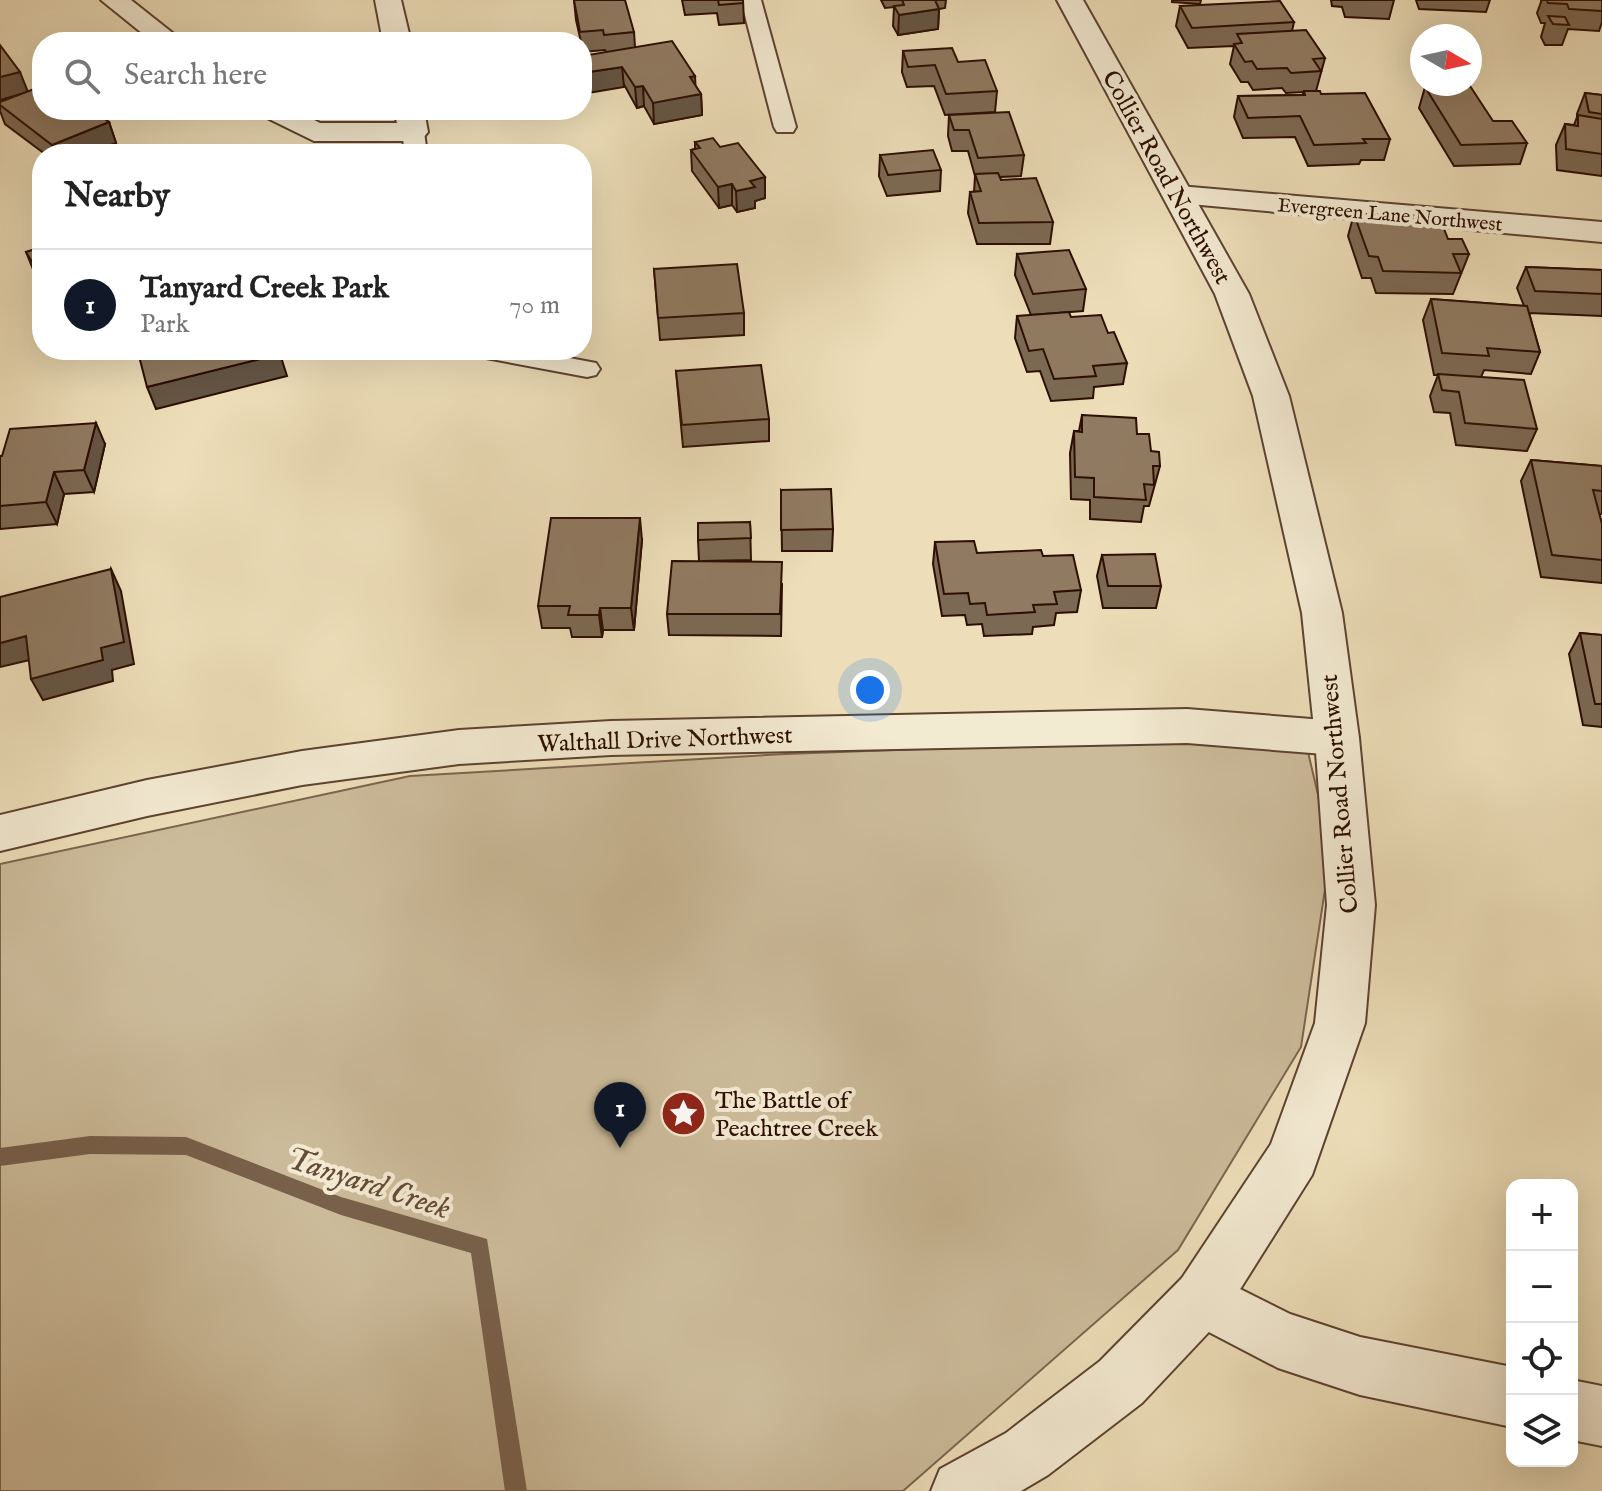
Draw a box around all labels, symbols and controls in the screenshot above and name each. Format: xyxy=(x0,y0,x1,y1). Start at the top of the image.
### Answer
north arrow xyxy=(1410,24,1482,96)
search box xyxy=(32,32,592,120)
icon: search xyxy=(60,54,104,98)
text: Search here xyxy=(124,57,267,95)
street label: Collier Road Northwest xyxy=(1094,65,1237,290)
text: Nearby xyxy=(64,175,170,218)
street label: Evergreen Lane Northwest xyxy=(1276,193,1504,238)
text: Tanyard Creek Park xyxy=(140,270,389,308)
text: 1 xyxy=(85,289,95,322)
text: 70 m xyxy=(509,289,560,322)
text: Park xyxy=(140,308,189,341)
your location xyxy=(850,670,890,710)
street label: Collier Road Northwest xyxy=(1315,673,1366,915)
street label: Walthall Drive Northwest xyxy=(537,721,793,760)
pin: 1 xyxy=(594,1082,646,1148)
place label: The Battle of Peachtree Creek xyxy=(715,1086,878,1145)
place icon: The Battle of Peachtree Creek xyxy=(660,1090,708,1138)
water label: Tanyard Creek xyxy=(281,1139,456,1230)
map controls xyxy=(1506,1179,1578,1467)
button: + xyxy=(1506,1179,1578,1251)
button: − xyxy=(1506,1251,1578,1323)
button: locate xyxy=(1506,1323,1578,1395)
button: layers xyxy=(1506,1395,1578,1467)

